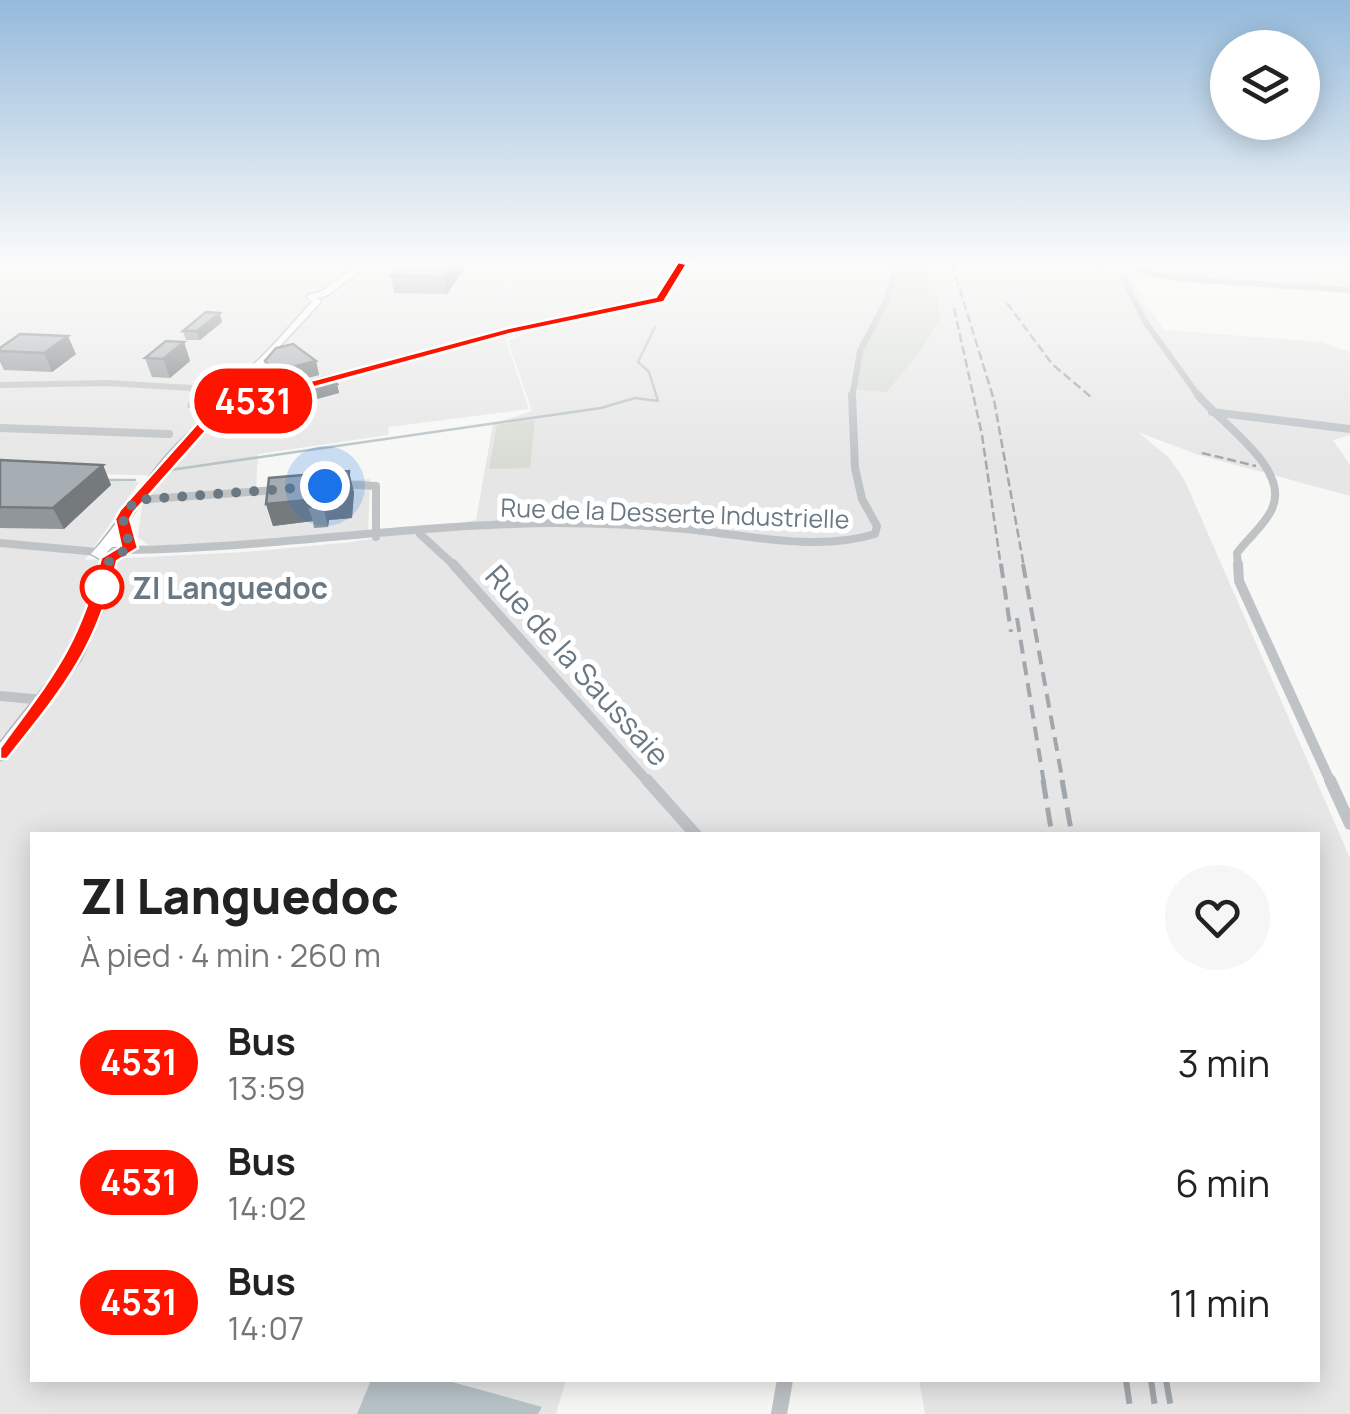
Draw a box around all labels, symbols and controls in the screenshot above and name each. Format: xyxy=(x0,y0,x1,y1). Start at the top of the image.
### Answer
map controls xyxy=(1210,30,1320,140)
button: layers xyxy=(1210,30,1320,140)
line badge: 4531 xyxy=(183,368,323,434)
text: 4531 xyxy=(214,377,292,425)
your location xyxy=(300,461,350,511)
street label: Rue de la Desserte Industrielle xyxy=(500,489,850,537)
street label: Rue de la Saussaie xyxy=(477,556,679,774)
marker: ZI Languedoc xyxy=(81,566,123,608)
place label: ZI Languedoc xyxy=(132,567,328,608)
text: ZI Languedoc xyxy=(80,863,399,928)
button: heart xyxy=(1165,865,1270,970)
text: À pied · 4 min · 260 m xyxy=(80,933,381,977)
text: Bus xyxy=(228,1014,296,1066)
text: 3 min xyxy=(1178,1036,1270,1088)
text: 4531 xyxy=(100,1038,178,1086)
text: 13:59 xyxy=(228,1066,306,1110)
text: Bus xyxy=(228,1134,296,1186)
text: 6 min xyxy=(1175,1156,1270,1208)
text: 4531 xyxy=(100,1158,178,1206)
text: 14:02 xyxy=(228,1186,306,1230)
text: Bus xyxy=(228,1254,296,1306)
text: 11 min xyxy=(1169,1276,1270,1328)
text: 4531 xyxy=(100,1278,178,1326)
text: 14:07 xyxy=(228,1306,304,1350)

